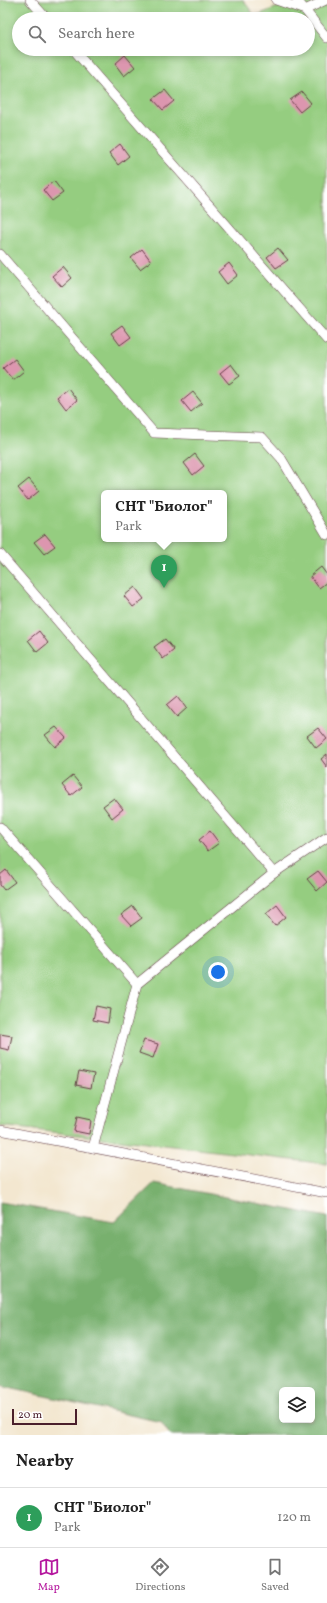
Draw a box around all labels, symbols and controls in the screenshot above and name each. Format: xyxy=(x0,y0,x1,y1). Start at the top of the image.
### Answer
search box xyxy=(12,12,315,56)
icon: search xyxy=(26,23,48,45)
text: Search here xyxy=(58,24,135,45)
popup xyxy=(101,490,227,542)
text: СНТ "Биолог" xyxy=(115,497,213,518)
text: Park xyxy=(115,518,142,536)
pin: 1 xyxy=(151,555,177,588)
your location xyxy=(208,962,228,982)
map controls xyxy=(279,1387,315,1423)
button: layers xyxy=(279,1387,315,1423)
scale bar xyxy=(12,1407,77,1426)
text: 20 m xyxy=(18,1408,42,1423)
text: Nearby xyxy=(16,1450,74,1473)
text: СНТ "Биолог" xyxy=(54,1498,151,1519)
text: 1 xyxy=(26,1509,32,1527)
text: 120 m xyxy=(277,1509,311,1527)
text: Park xyxy=(54,1519,81,1537)
tab: Map xyxy=(38,1556,60,1595)
tab: Directions xyxy=(135,1556,186,1595)
tab: Saved xyxy=(261,1556,289,1595)

